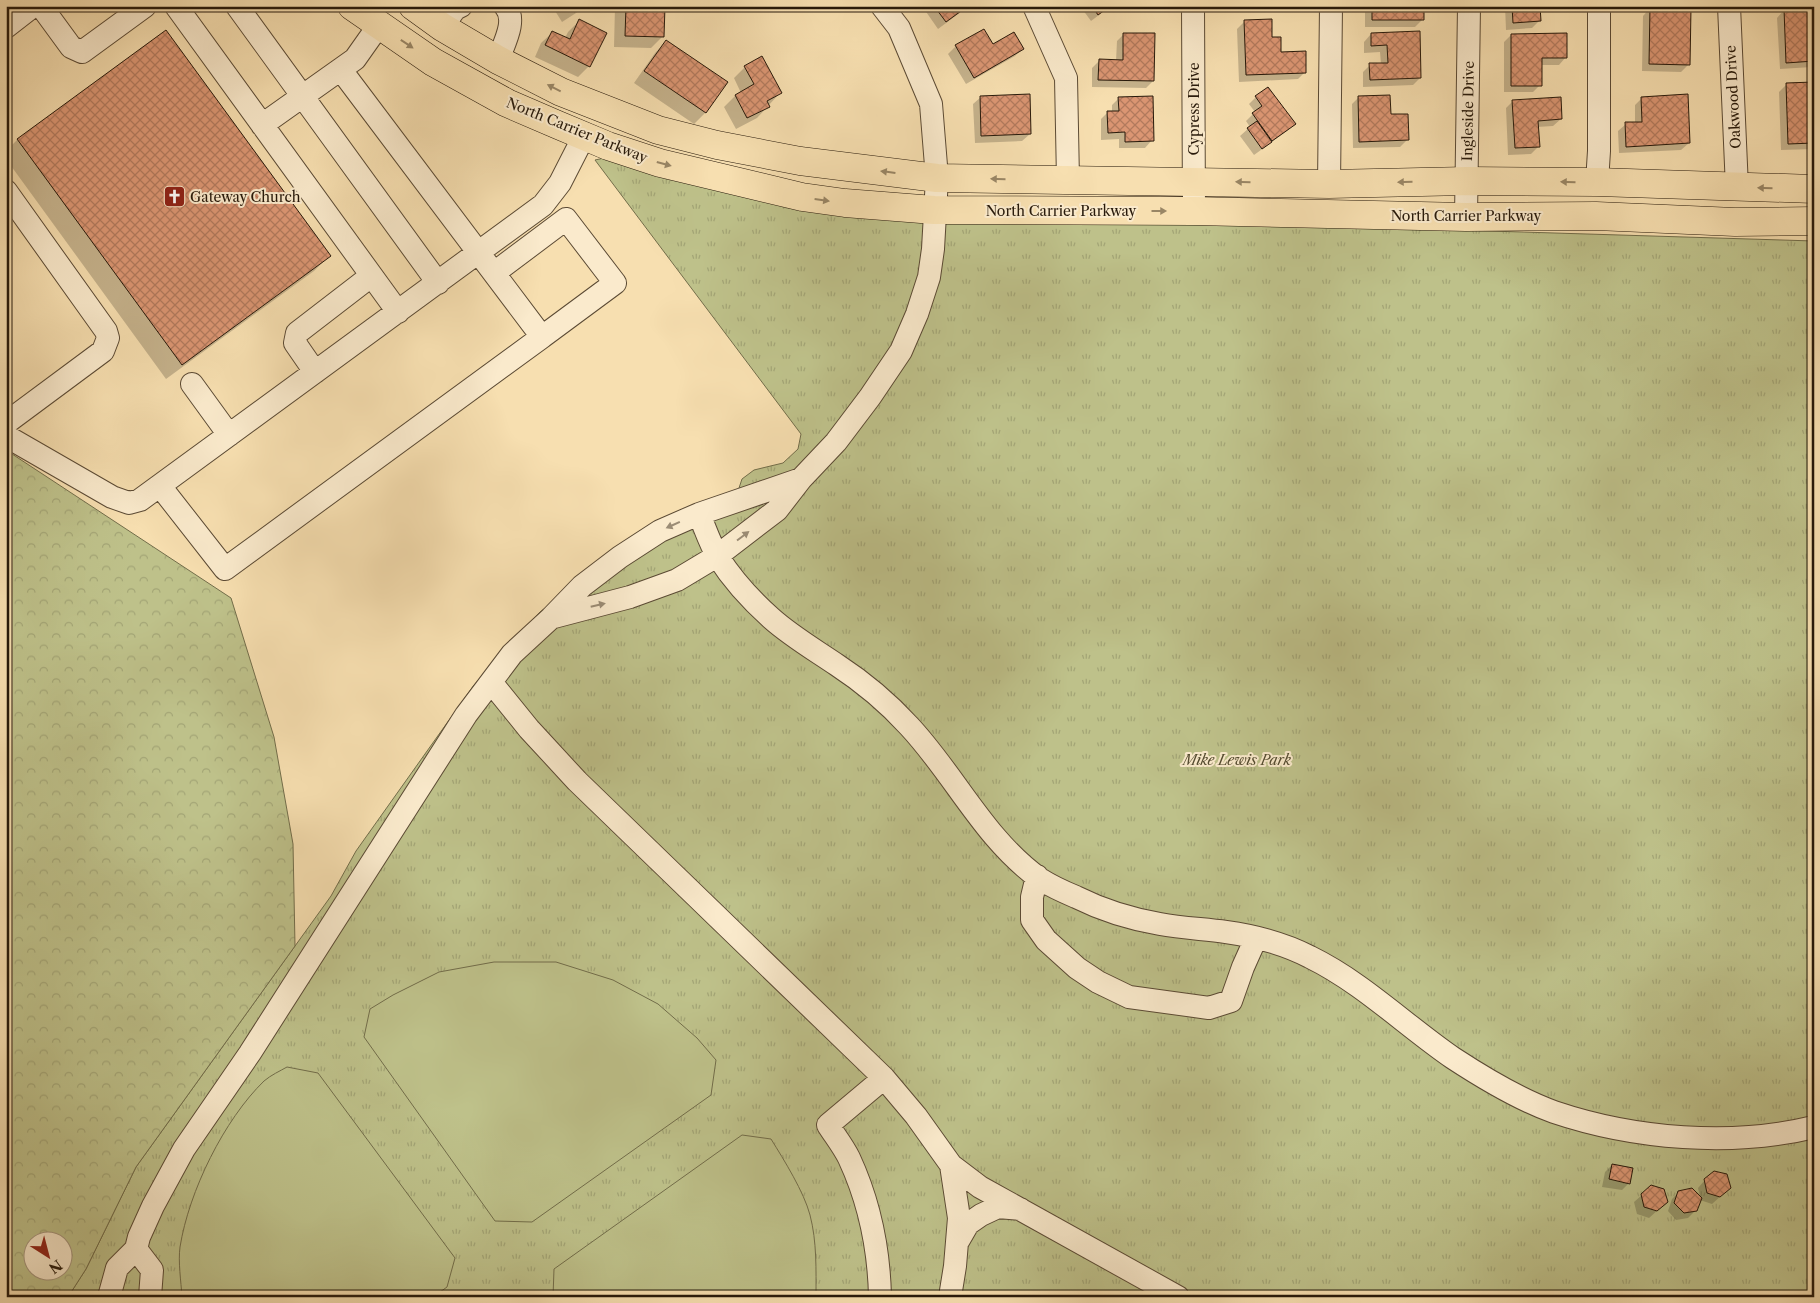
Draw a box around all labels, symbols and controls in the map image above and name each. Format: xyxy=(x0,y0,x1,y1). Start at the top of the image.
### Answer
one-way arrow xyxy=(400,39,413,49)
street label: Oakwood Drive xyxy=(1721,45,1745,149)
street label: Ingleside Drive xyxy=(1458,61,1478,161)
street label: Cypress Drive xyxy=(1185,62,1203,156)
one-way arrow xyxy=(547,84,561,92)
street label: North Carrier Parkway xyxy=(504,93,650,167)
one-way arrow xyxy=(656,160,671,168)
one-way arrow xyxy=(880,168,896,176)
one-way arrow xyxy=(990,175,1006,183)
one-way arrow xyxy=(1234,178,1250,186)
one-way arrow xyxy=(1397,178,1413,186)
one-way arrow xyxy=(1559,178,1575,186)
one-way arrow xyxy=(1757,184,1773,192)
church icon: Gateway Church xyxy=(162,185,186,209)
place label: Gateway Church xyxy=(190,188,301,206)
one-way arrow xyxy=(815,196,831,204)
street label: North Carrier Parkway xyxy=(986,202,1137,220)
one-way arrow xyxy=(1152,207,1168,215)
street label: North Carrier Parkway xyxy=(1391,207,1542,225)
one-way arrow xyxy=(666,522,680,530)
one-way arrow xyxy=(736,531,750,541)
one-way arrow xyxy=(591,601,606,609)
park label: Mike Lewis Park xyxy=(1181,751,1292,769)
north arrow xyxy=(22,1230,72,1280)
text: N xyxy=(45,1256,66,1277)

